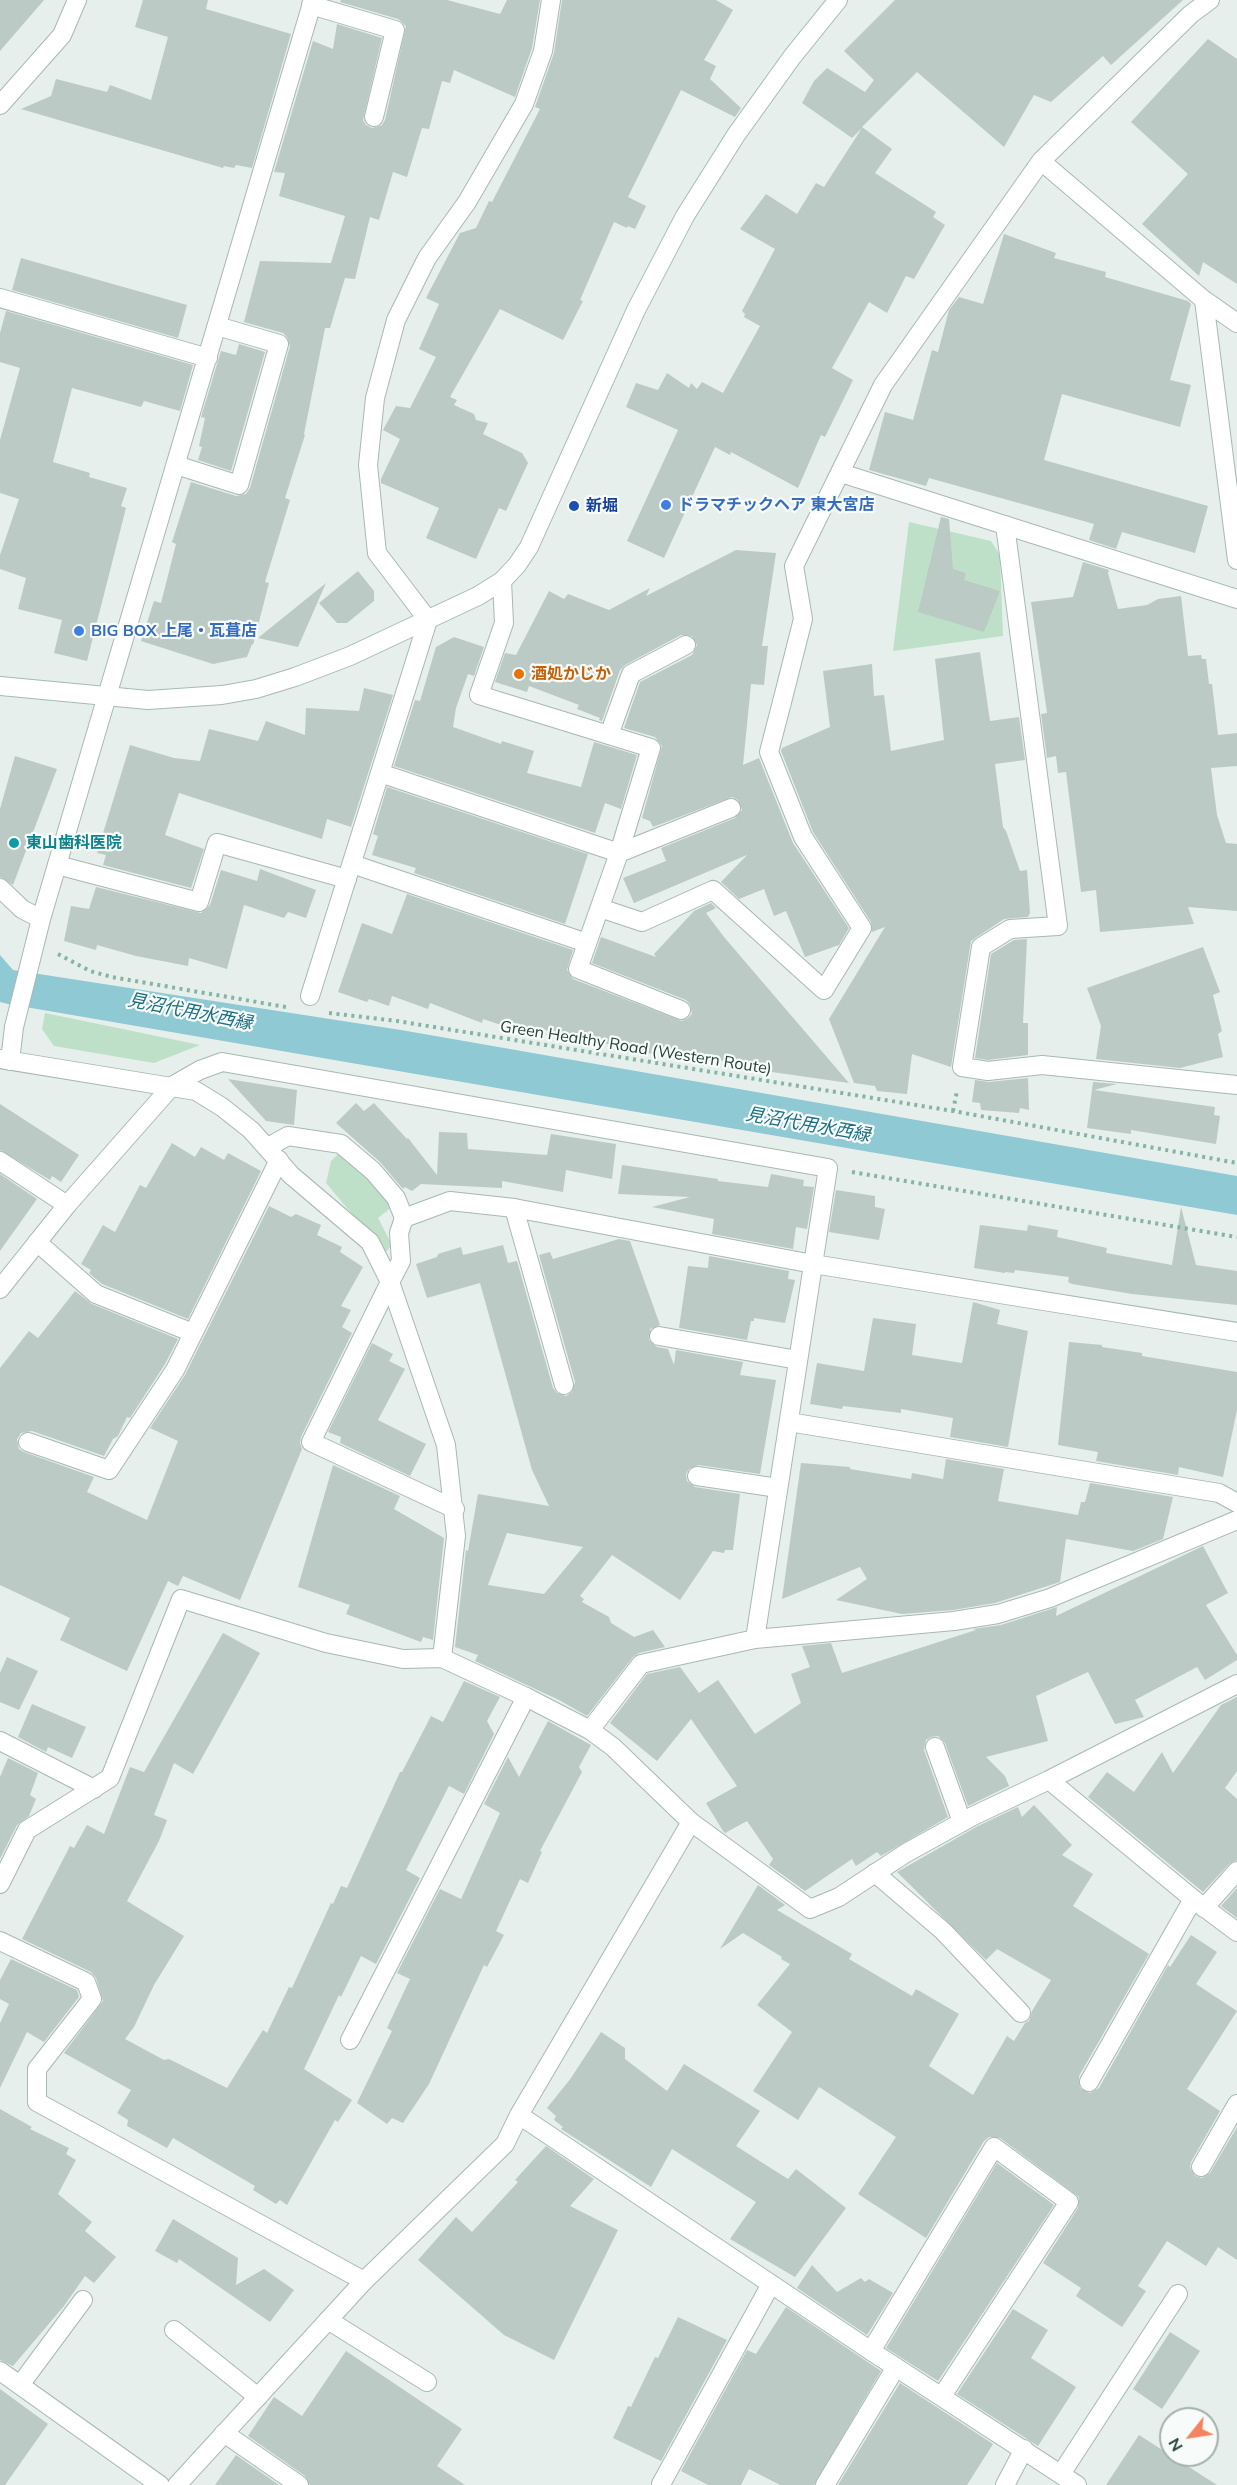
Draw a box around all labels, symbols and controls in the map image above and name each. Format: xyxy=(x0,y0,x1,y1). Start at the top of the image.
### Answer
place label: ドラマチックヘア 東大宮店 xyxy=(678,495,874,515)
place label: 新堀 xyxy=(586,496,618,516)
marker: ドラマチックヘア 東大宮店 xyxy=(659,498,673,512)
marker: 新堀 xyxy=(567,499,581,513)
place label: BIG BOX 上尾・瓦葺店 xyxy=(91,621,257,641)
marker: BIG BOX 上尾・瓦葺店 xyxy=(72,624,86,638)
place label: 酒処かじか xyxy=(531,664,611,684)
marker: 酒処かじか xyxy=(512,667,526,681)
place label: 東山歯科医院 xyxy=(26,833,122,853)
marker: 東山歯科医院 xyxy=(7,836,21,850)
water label: 見沼代用水西縁 xyxy=(126,989,254,1035)
street label: Green Healthy Road (Western Route) xyxy=(499,1017,773,1079)
water label: 見沼代用水西緑 xyxy=(744,1103,872,1147)
north arrow xyxy=(1159,2407,1219,2467)
text: N xyxy=(1163,2435,1187,2455)

